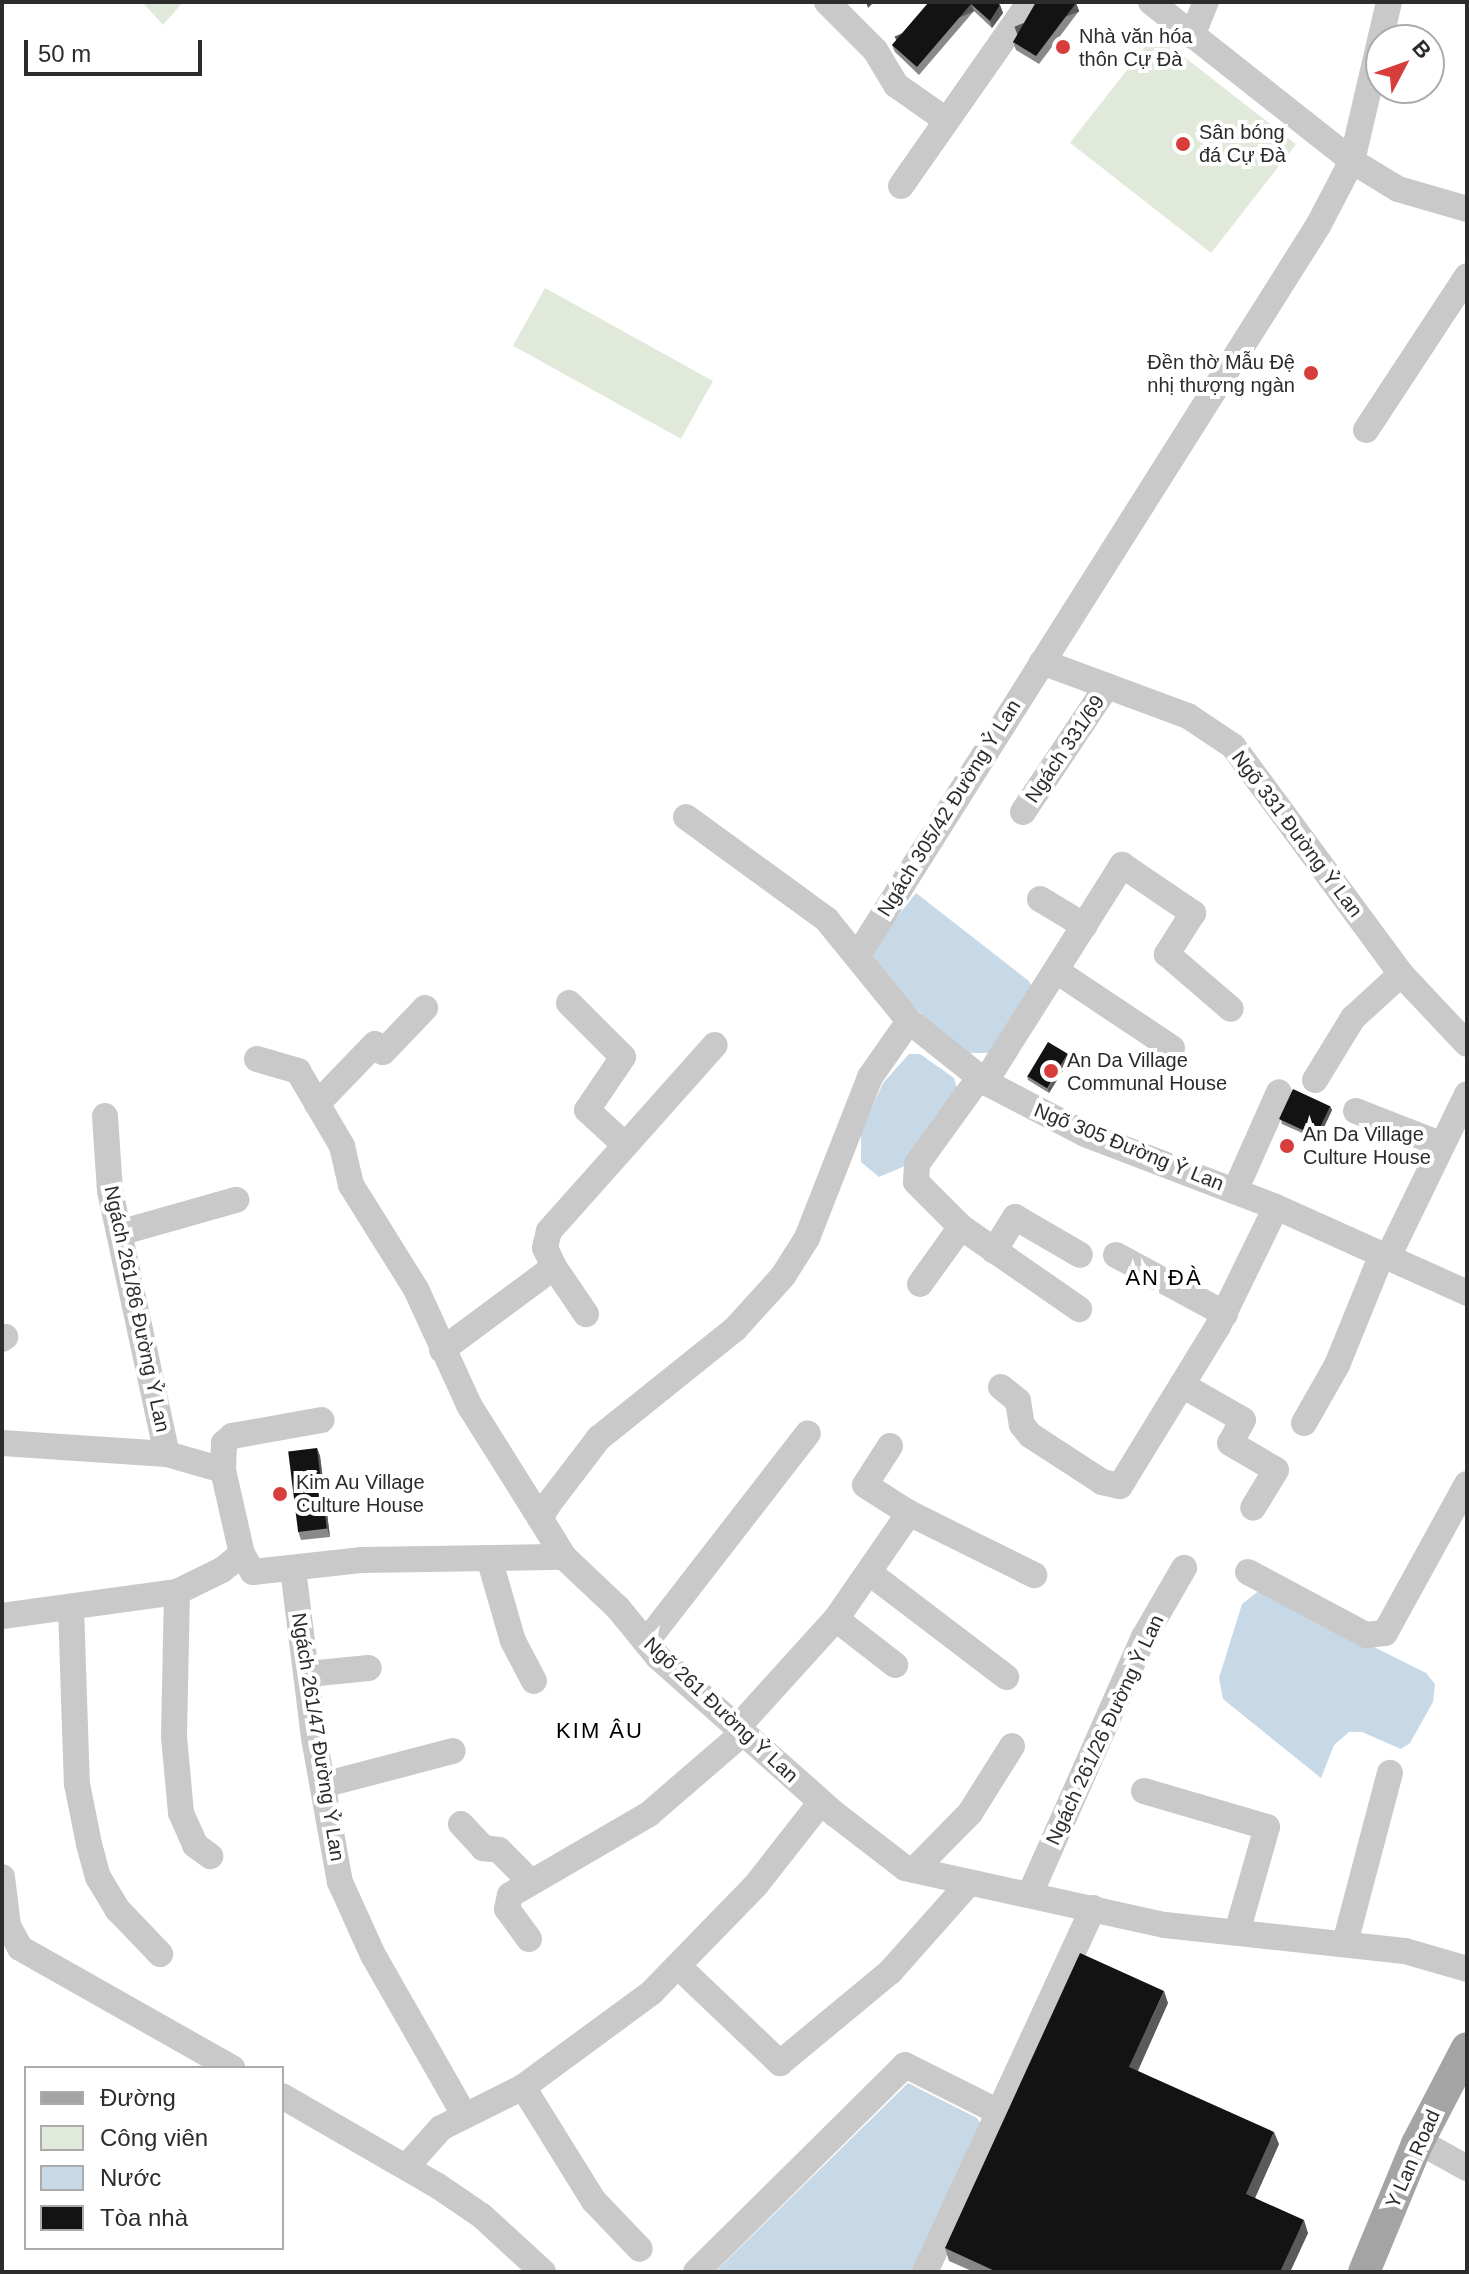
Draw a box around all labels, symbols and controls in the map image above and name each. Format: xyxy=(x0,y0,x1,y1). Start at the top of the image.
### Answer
scale bar xyxy=(28,24,206,74)
place label: Nhà văn hóa thôn Cự Đà xyxy=(1079,24,1192,71)
north arrow xyxy=(1365,24,1445,104)
text: B xyxy=(1407,35,1437,63)
marker: Nhà văn hóa thôn Cự Đà xyxy=(1054,38,1072,56)
text: 50 m xyxy=(38,40,91,67)
place label: Sân bóng đá Cự Đà xyxy=(1199,120,1286,167)
marker: Sân bóng đá Cự Đà xyxy=(1174,135,1192,153)
place label: Đền thờ Mẫu Đệ nhị thượng ngàn xyxy=(1147,350,1295,397)
marker: Đền thờ Mẫu Đệ nhị thượng ngàn xyxy=(1302,364,1320,382)
street label: Ngách 331/69 xyxy=(1020,691,1110,807)
street label: Ngách 305/42 Đường Ỷ Lan xyxy=(872,695,1026,921)
street label: Ngõ 331 Đường Ỷ Lan xyxy=(1227,746,1367,922)
place label: An Da Village Communal House xyxy=(1067,1048,1227,1095)
marker: An Da Village Communal House xyxy=(1042,1062,1060,1080)
street label: Ngõ 305 Đường Ỷ Lan xyxy=(1031,1098,1227,1196)
place label: An Da Village Culture House xyxy=(1303,1122,1431,1169)
marker: An Da Village Culture House xyxy=(1278,1137,1296,1155)
street label: Ngách 261/86 Đường Ỷ Lan xyxy=(99,1184,175,1434)
district label: AN ĐÀ xyxy=(1125,1265,1203,1291)
place label: Kim Au Village Culture House xyxy=(296,1470,426,1517)
marker: Kim Au Village Culture House xyxy=(271,1485,289,1503)
street label: Ngách 261/47 Đường Ỷ Lan xyxy=(287,1611,349,1863)
street label: Ngách 261/26 Đường Ỷ Lan xyxy=(1041,1611,1169,1849)
street label: Ngõ 261 Đường Ỷ Lan xyxy=(639,1632,803,1788)
district label: KIM ÂU xyxy=(556,1718,644,1744)
legend xyxy=(24,2066,284,2250)
text: Đường xyxy=(100,2084,176,2111)
street label: Y Lan Road xyxy=(1381,2106,1445,2212)
text: Công viên xyxy=(100,2124,208,2151)
text: Nước xyxy=(100,2164,161,2191)
text: Tòa nhà xyxy=(100,2204,188,2231)

